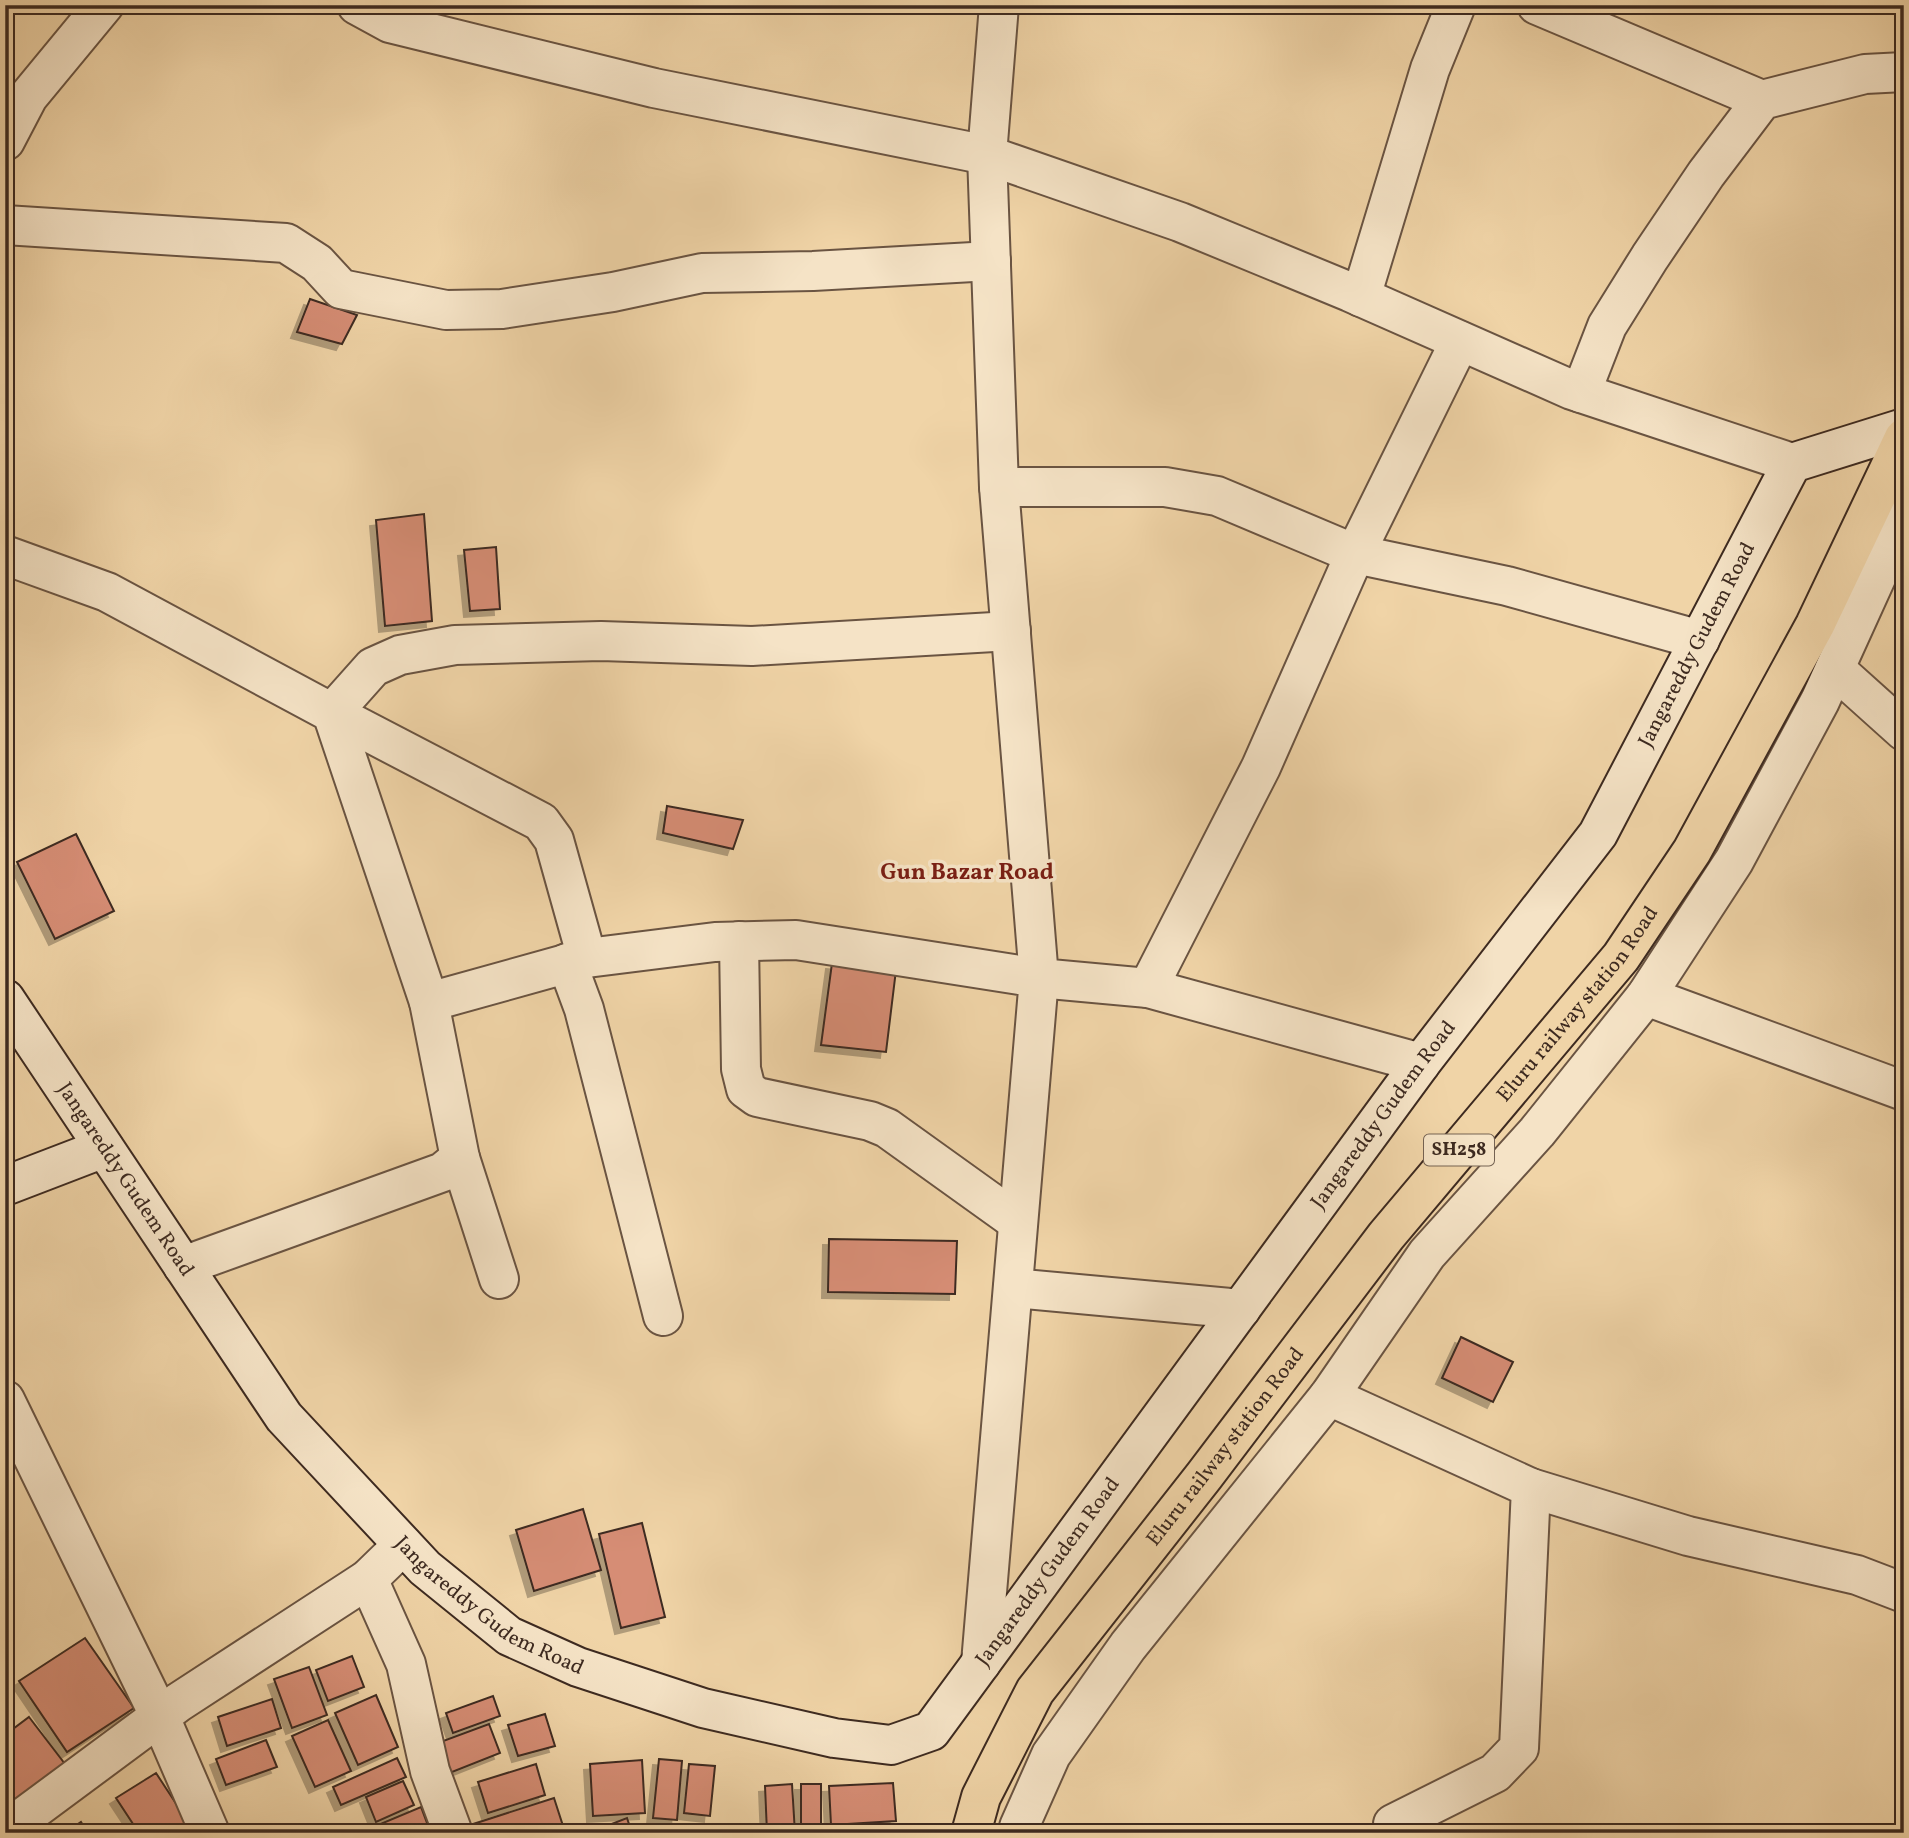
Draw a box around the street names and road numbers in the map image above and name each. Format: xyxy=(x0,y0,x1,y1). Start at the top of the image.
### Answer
street label: Jangareddy Gudem Road xyxy=(1631,537,1763,752)
street label: Eluru railway station Road xyxy=(1490,900,1666,1109)
street label: Jangareddy Gudem Road xyxy=(1304,1015,1463,1215)
street label: Jangareddy Gudem Road xyxy=(50,1077,201,1282)
road number: SH258 xyxy=(1424,1134,1494,1166)
street label: Eluru railway station Road xyxy=(1140,1341,1311,1552)
street label: Jangareddy Gudem Road xyxy=(969,1471,1127,1672)
street label: Jangareddy Gudem Road xyxy=(388,1530,589,1682)

